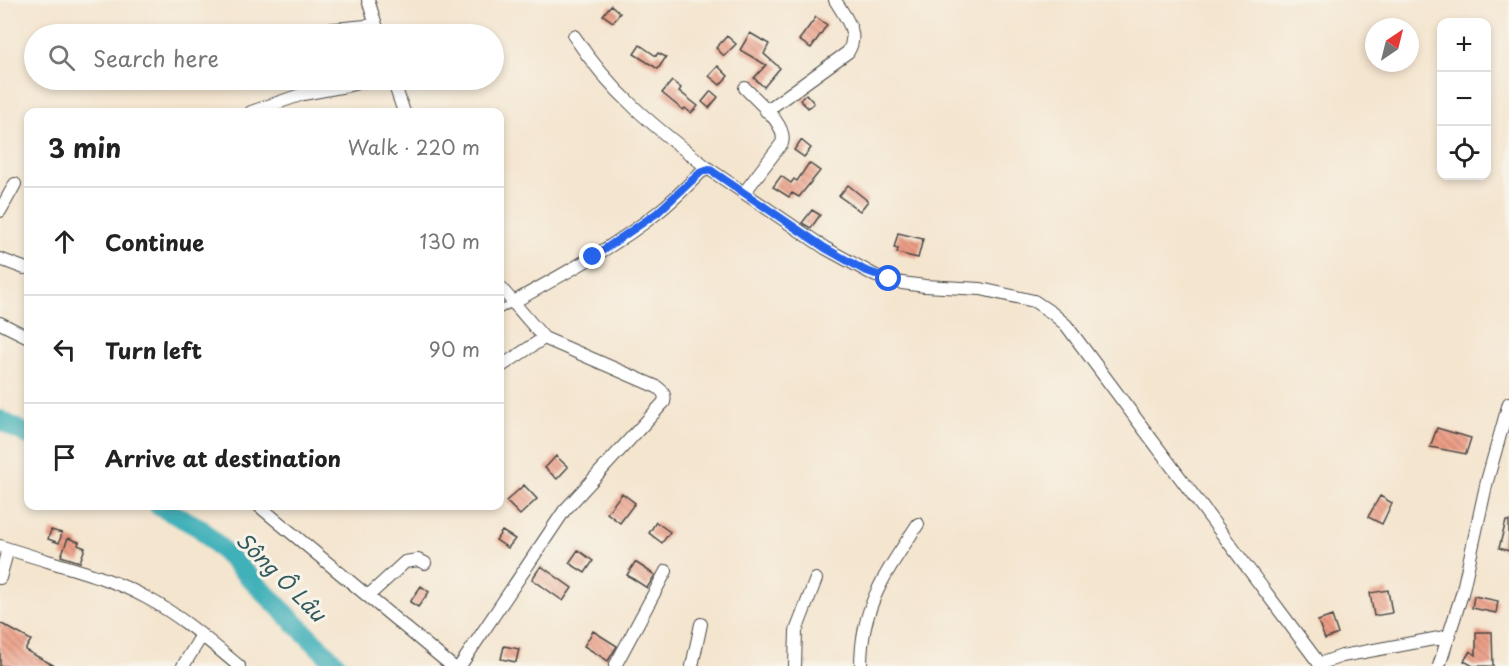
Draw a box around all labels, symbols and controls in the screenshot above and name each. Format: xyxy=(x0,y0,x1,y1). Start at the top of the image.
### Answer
north arrow xyxy=(1365,18,1419,72)
map controls xyxy=(1437,18,1491,180)
button: + xyxy=(1437,18,1491,72)
search box xyxy=(24,24,504,90)
icon: search xyxy=(45,41,78,74)
text: Search here xyxy=(93,41,219,74)
button: − xyxy=(1437,72,1491,126)
button: locate xyxy=(1437,126,1491,180)
text: 3 min xyxy=(48,128,121,167)
text: Walk · 220 m xyxy=(348,132,480,162)
icon: ahead xyxy=(48,225,81,258)
text: Continue xyxy=(105,225,204,258)
text: 130 m xyxy=(420,226,480,256)
route end xyxy=(579,243,605,269)
route start xyxy=(875,265,901,291)
icon: left xyxy=(48,333,81,366)
text: Turn left xyxy=(105,333,202,366)
text: 90 m xyxy=(429,334,480,364)
icon: arrive xyxy=(48,441,81,474)
text: Arrive at destination xyxy=(105,441,341,474)
water label: Sông Ô Lâu xyxy=(230,524,335,629)

